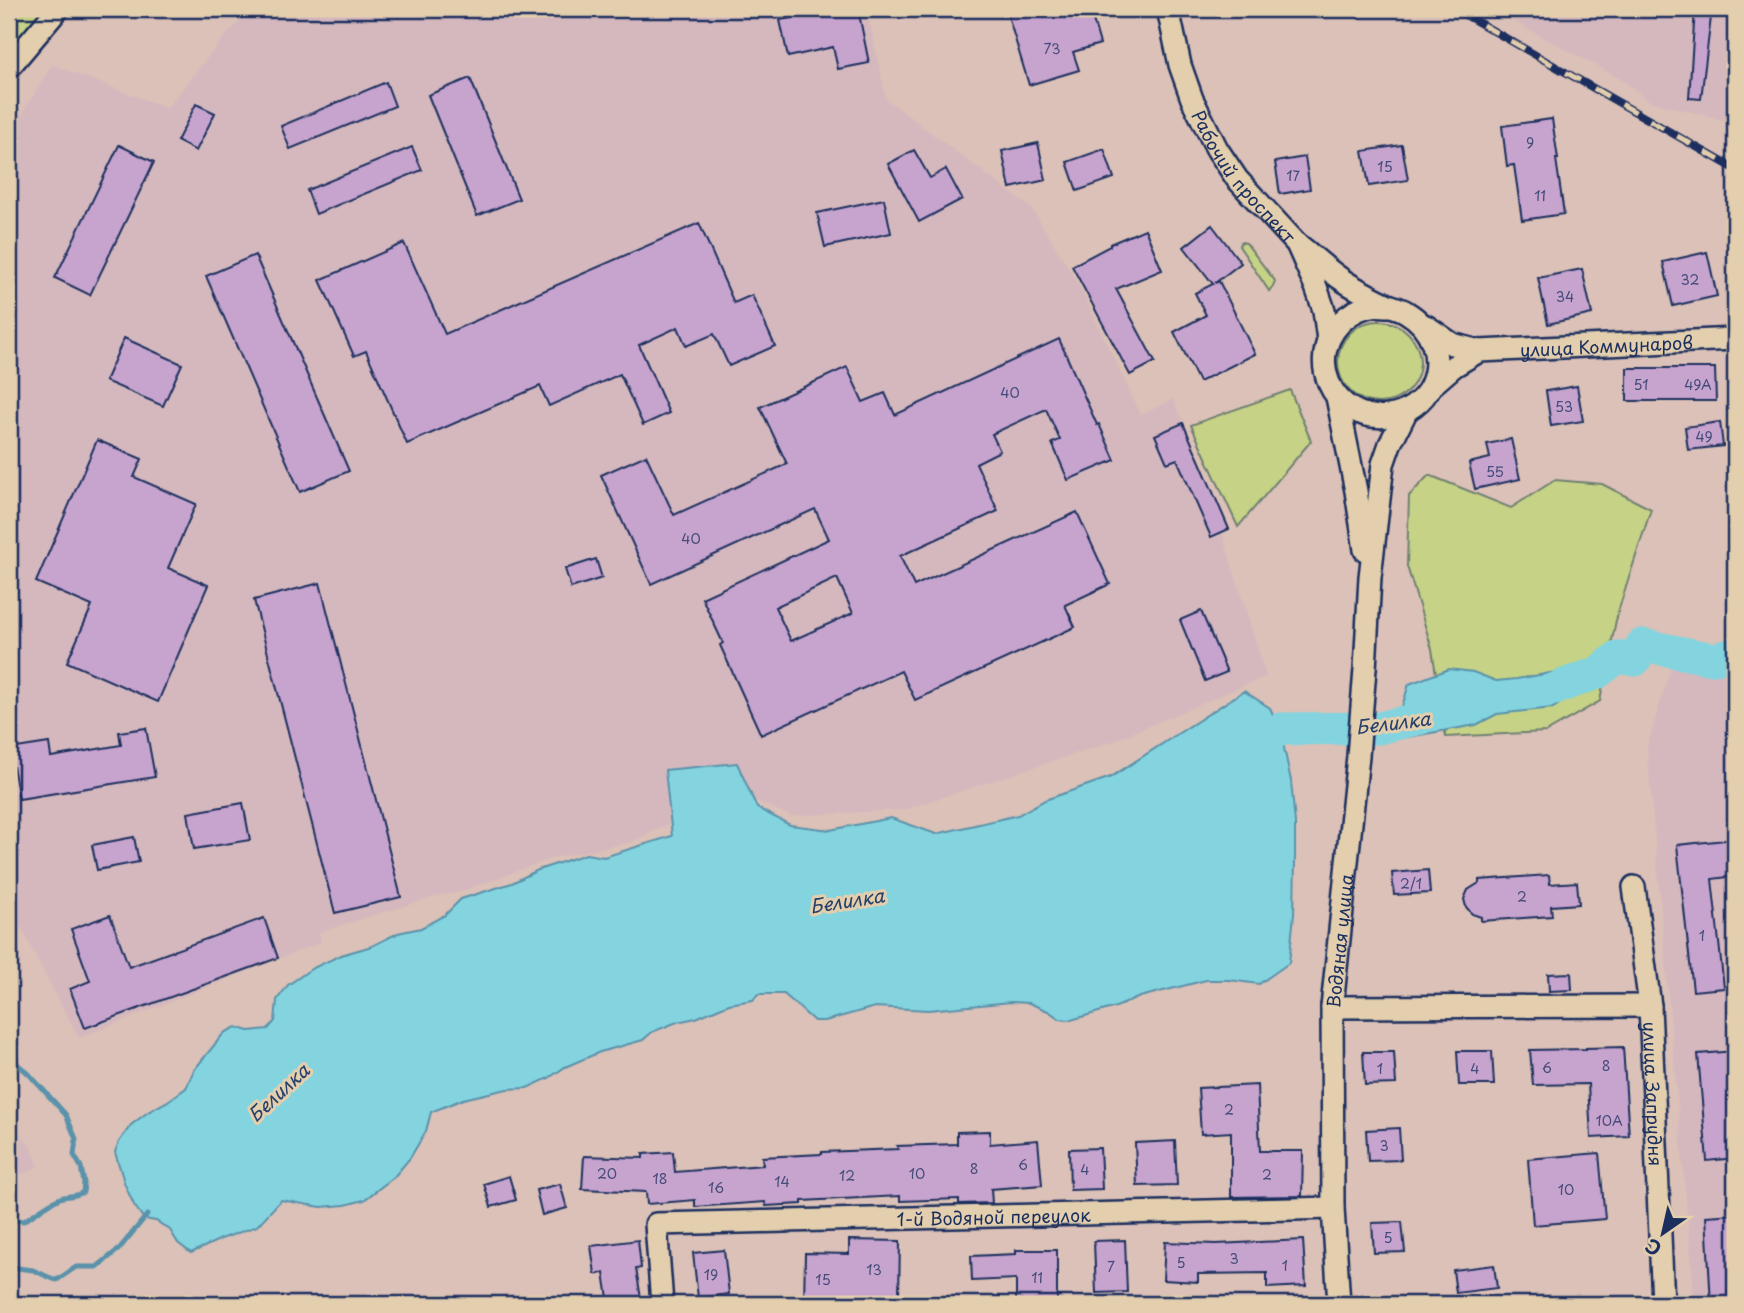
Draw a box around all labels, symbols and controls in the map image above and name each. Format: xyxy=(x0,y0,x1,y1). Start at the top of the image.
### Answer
house number: 73 xyxy=(1044,38,1060,59)
street label: Рабочий проспект xyxy=(1186,105,1303,249)
house number: 9 xyxy=(1526,132,1534,153)
house number: 15 xyxy=(1377,156,1393,177)
house number: 17 xyxy=(1286,165,1300,186)
house number: 11 xyxy=(1534,185,1546,206)
house number: 32 xyxy=(1681,269,1699,290)
house number: 34 xyxy=(1556,286,1574,307)
street label: улица Коммунаров xyxy=(1519,327,1693,363)
house number: 51 xyxy=(1634,374,1648,395)
house number: 49А xyxy=(1684,374,1712,395)
house number: 40 xyxy=(1000,382,1020,403)
house number: 53 xyxy=(1555,396,1573,417)
house number: 49 xyxy=(1695,426,1713,447)
house number: 55 xyxy=(1486,461,1504,482)
house number: 40 xyxy=(681,528,701,549)
water label: Белилка xyxy=(1354,703,1433,740)
street label: Водяная улица xyxy=(1319,871,1359,1009)
house number: 2/1 xyxy=(1400,873,1422,894)
water label: Белилка xyxy=(808,880,887,920)
house number: 2 xyxy=(1517,886,1527,907)
house number: 1 xyxy=(1699,925,1705,946)
street label: улица Запрудня xyxy=(1637,1021,1670,1167)
water label: Белилка xyxy=(241,1055,316,1128)
house number: 8 xyxy=(1602,1055,1610,1076)
house number: 6 xyxy=(1542,1057,1552,1078)
house number: 1 xyxy=(1377,1058,1383,1079)
house number: 4 xyxy=(1470,1058,1480,1079)
house number: 2 xyxy=(1224,1099,1234,1120)
house number: 10А xyxy=(1595,1110,1623,1131)
house number: 3 xyxy=(1379,1135,1389,1156)
house number: 6 xyxy=(1018,1154,1028,1175)
house number: 8 xyxy=(970,1158,978,1179)
house number: 4 xyxy=(1080,1159,1090,1180)
house number: 20 xyxy=(597,1163,617,1184)
house number: 10 xyxy=(909,1163,925,1184)
house number: 2 xyxy=(1262,1164,1272,1185)
house number: 12 xyxy=(839,1165,855,1186)
house number: 18 xyxy=(652,1168,668,1189)
house number: 14 xyxy=(774,1171,790,1192)
house number: 16 xyxy=(708,1177,724,1198)
house number: 10 xyxy=(1558,1179,1574,1200)
north arrow xyxy=(1628,1198,1698,1268)
street label: 1-й Водяной переулок xyxy=(896,1200,1091,1232)
house number: 5 xyxy=(1383,1227,1393,1248)
text: С xyxy=(1639,1232,1667,1264)
house number: 3 xyxy=(1229,1248,1239,1269)
house number: 5 xyxy=(1176,1252,1186,1273)
house number: 1 xyxy=(1282,1255,1288,1276)
house number: 7 xyxy=(1107,1256,1115,1277)
house number: 13 xyxy=(866,1259,882,1280)
house number: 19 xyxy=(704,1264,718,1285)
house number: 11 xyxy=(1031,1267,1043,1288)
house number: 15 xyxy=(815,1269,831,1290)

